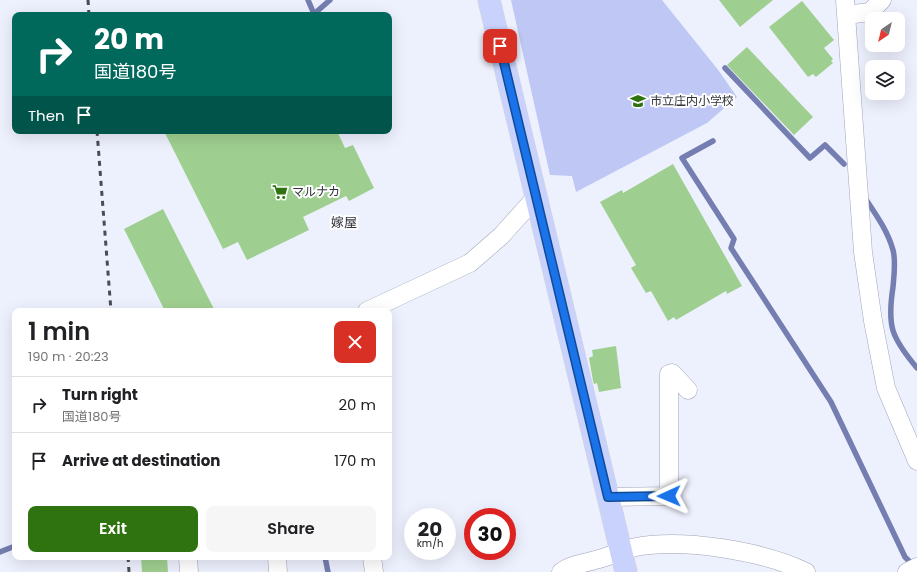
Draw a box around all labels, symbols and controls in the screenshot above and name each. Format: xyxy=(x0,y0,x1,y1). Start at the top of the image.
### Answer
north arrow xyxy=(865,12,905,52)
map controls xyxy=(865,12,905,100)
text: 20 m xyxy=(94,20,164,59)
icon: right xyxy=(28,28,80,80)
pin xyxy=(483,29,517,63)
icon: arrive xyxy=(489,35,511,57)
text: 国道180号 xyxy=(94,59,176,84)
button: layers xyxy=(865,60,905,100)
school or university icon: 市立庄内小学校 xyxy=(629,92,647,110)
place label: 市立庄内小学校 xyxy=(650,92,734,109)
icon: arrive xyxy=(73,104,95,126)
text: Then xyxy=(28,105,65,126)
supermarket icon: マルナカ xyxy=(271,183,289,201)
place label: マルナカ xyxy=(292,183,340,200)
district label: 嫁屋 xyxy=(331,213,357,232)
text: 1 min xyxy=(28,315,90,348)
button: close xyxy=(334,321,376,363)
text: 190 m · 20:23 xyxy=(28,347,109,366)
text: Turn right xyxy=(62,384,138,405)
icon: right xyxy=(28,394,50,416)
text: 20 m xyxy=(338,394,376,415)
text: 国道180号 xyxy=(62,407,122,426)
icon: arrive xyxy=(28,450,50,472)
text: Arrive at destination xyxy=(62,450,220,471)
text: 170 m xyxy=(334,450,376,471)
position arrow xyxy=(648,475,690,517)
button: Exit xyxy=(28,506,198,552)
button: Share xyxy=(206,506,376,552)
speed limit sign: 30 xyxy=(464,508,516,560)
text: 20 xyxy=(418,515,442,543)
text: km/h xyxy=(417,536,443,551)

